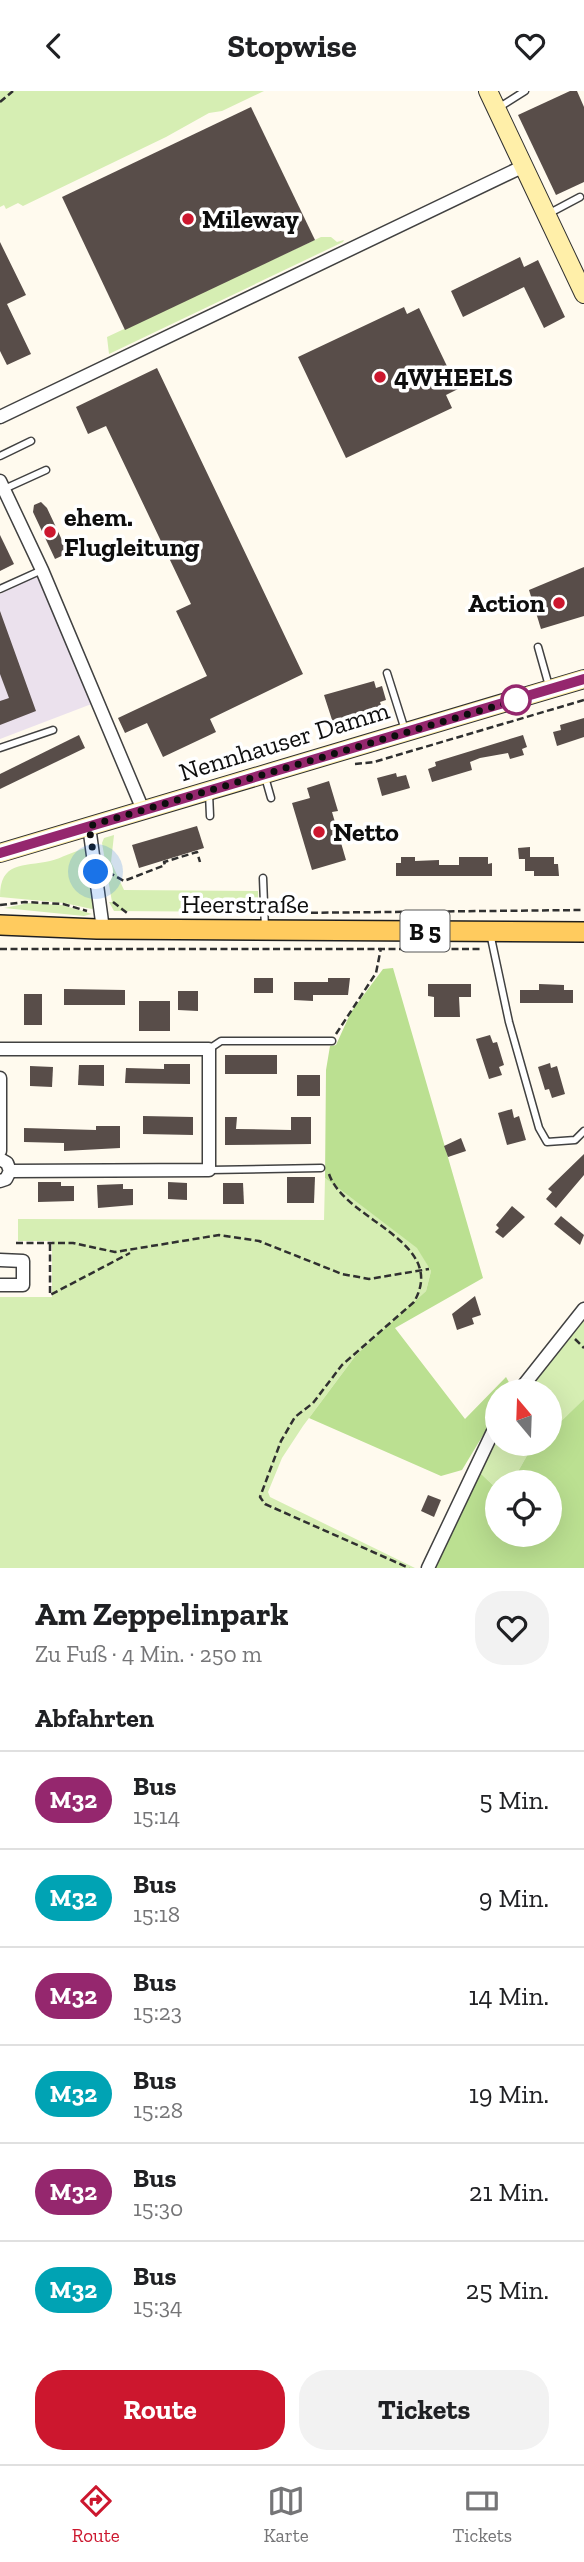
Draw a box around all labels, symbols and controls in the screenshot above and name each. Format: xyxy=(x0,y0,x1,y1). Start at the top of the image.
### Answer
icon: back xyxy=(35,27,73,65)
text: Stopwise xyxy=(227,27,357,65)
icon: heart xyxy=(511,27,549,65)
place label: Mileway xyxy=(202,203,299,235)
marker: Mileway xyxy=(180,211,196,227)
place label: 4WHEELS xyxy=(394,361,513,393)
marker: 4WHEELS xyxy=(372,369,388,385)
place label: ehem. Flugleitung xyxy=(64,501,200,563)
marker: ehem. Flugleitung xyxy=(42,524,58,540)
place label: Action xyxy=(468,587,546,619)
marker: Action xyxy=(551,595,567,611)
unlabelled marker xyxy=(501,685,531,715)
street label: Nennhauser Damm xyxy=(175,694,393,788)
place label: Netto xyxy=(333,816,399,848)
marker: Netto xyxy=(311,824,327,840)
your location xyxy=(78,854,113,889)
street label: Heerstraße xyxy=(181,888,309,920)
road number: B 5 xyxy=(400,911,450,951)
north arrow xyxy=(485,1379,562,1456)
map controls xyxy=(485,1379,562,1547)
button: locate xyxy=(485,1470,562,1547)
button: heart xyxy=(475,1591,549,1665)
text: Am Zeppelinpark xyxy=(35,1594,289,1633)
text: Zu Fuß · 4 Min. · 250 m xyxy=(35,1640,262,1668)
text: Abfahrten xyxy=(35,1702,154,1734)
text: Bus xyxy=(133,1770,176,1802)
text: 5 Min. xyxy=(479,1784,549,1816)
text: M32 xyxy=(50,1785,97,1814)
text: 15:14 xyxy=(133,1802,180,1830)
text: Bus xyxy=(133,1868,176,1900)
text: 9 Min. xyxy=(479,1882,549,1914)
text: M32 xyxy=(50,1883,97,1912)
text: 15:18 xyxy=(133,1900,180,1928)
text: Bus xyxy=(133,1966,176,1998)
text: 14 Min. xyxy=(468,1980,549,2012)
text: M32 xyxy=(50,1981,97,2010)
text: 15:23 xyxy=(133,1998,182,2026)
text: Bus xyxy=(133,2064,176,2096)
text: 19 Min. xyxy=(469,2078,549,2110)
text: M32 xyxy=(50,2079,97,2108)
text: 15:28 xyxy=(133,2096,183,2124)
text: Bus xyxy=(133,2162,176,2194)
text: 21 Min. xyxy=(469,2176,549,2208)
text: M32 xyxy=(50,2177,97,2206)
text: 15:30 xyxy=(133,2194,183,2222)
text: Bus xyxy=(133,2260,176,2292)
text: 25 Min. xyxy=(466,2274,549,2306)
text: M32 xyxy=(50,2275,97,2304)
text: 15:34 xyxy=(133,2292,182,2320)
button: Route xyxy=(35,2370,285,2450)
button: Tickets xyxy=(299,2370,549,2450)
tab: Route xyxy=(72,2482,120,2547)
tab: Karte xyxy=(263,2482,309,2547)
tab: Tickets xyxy=(452,2482,512,2547)

